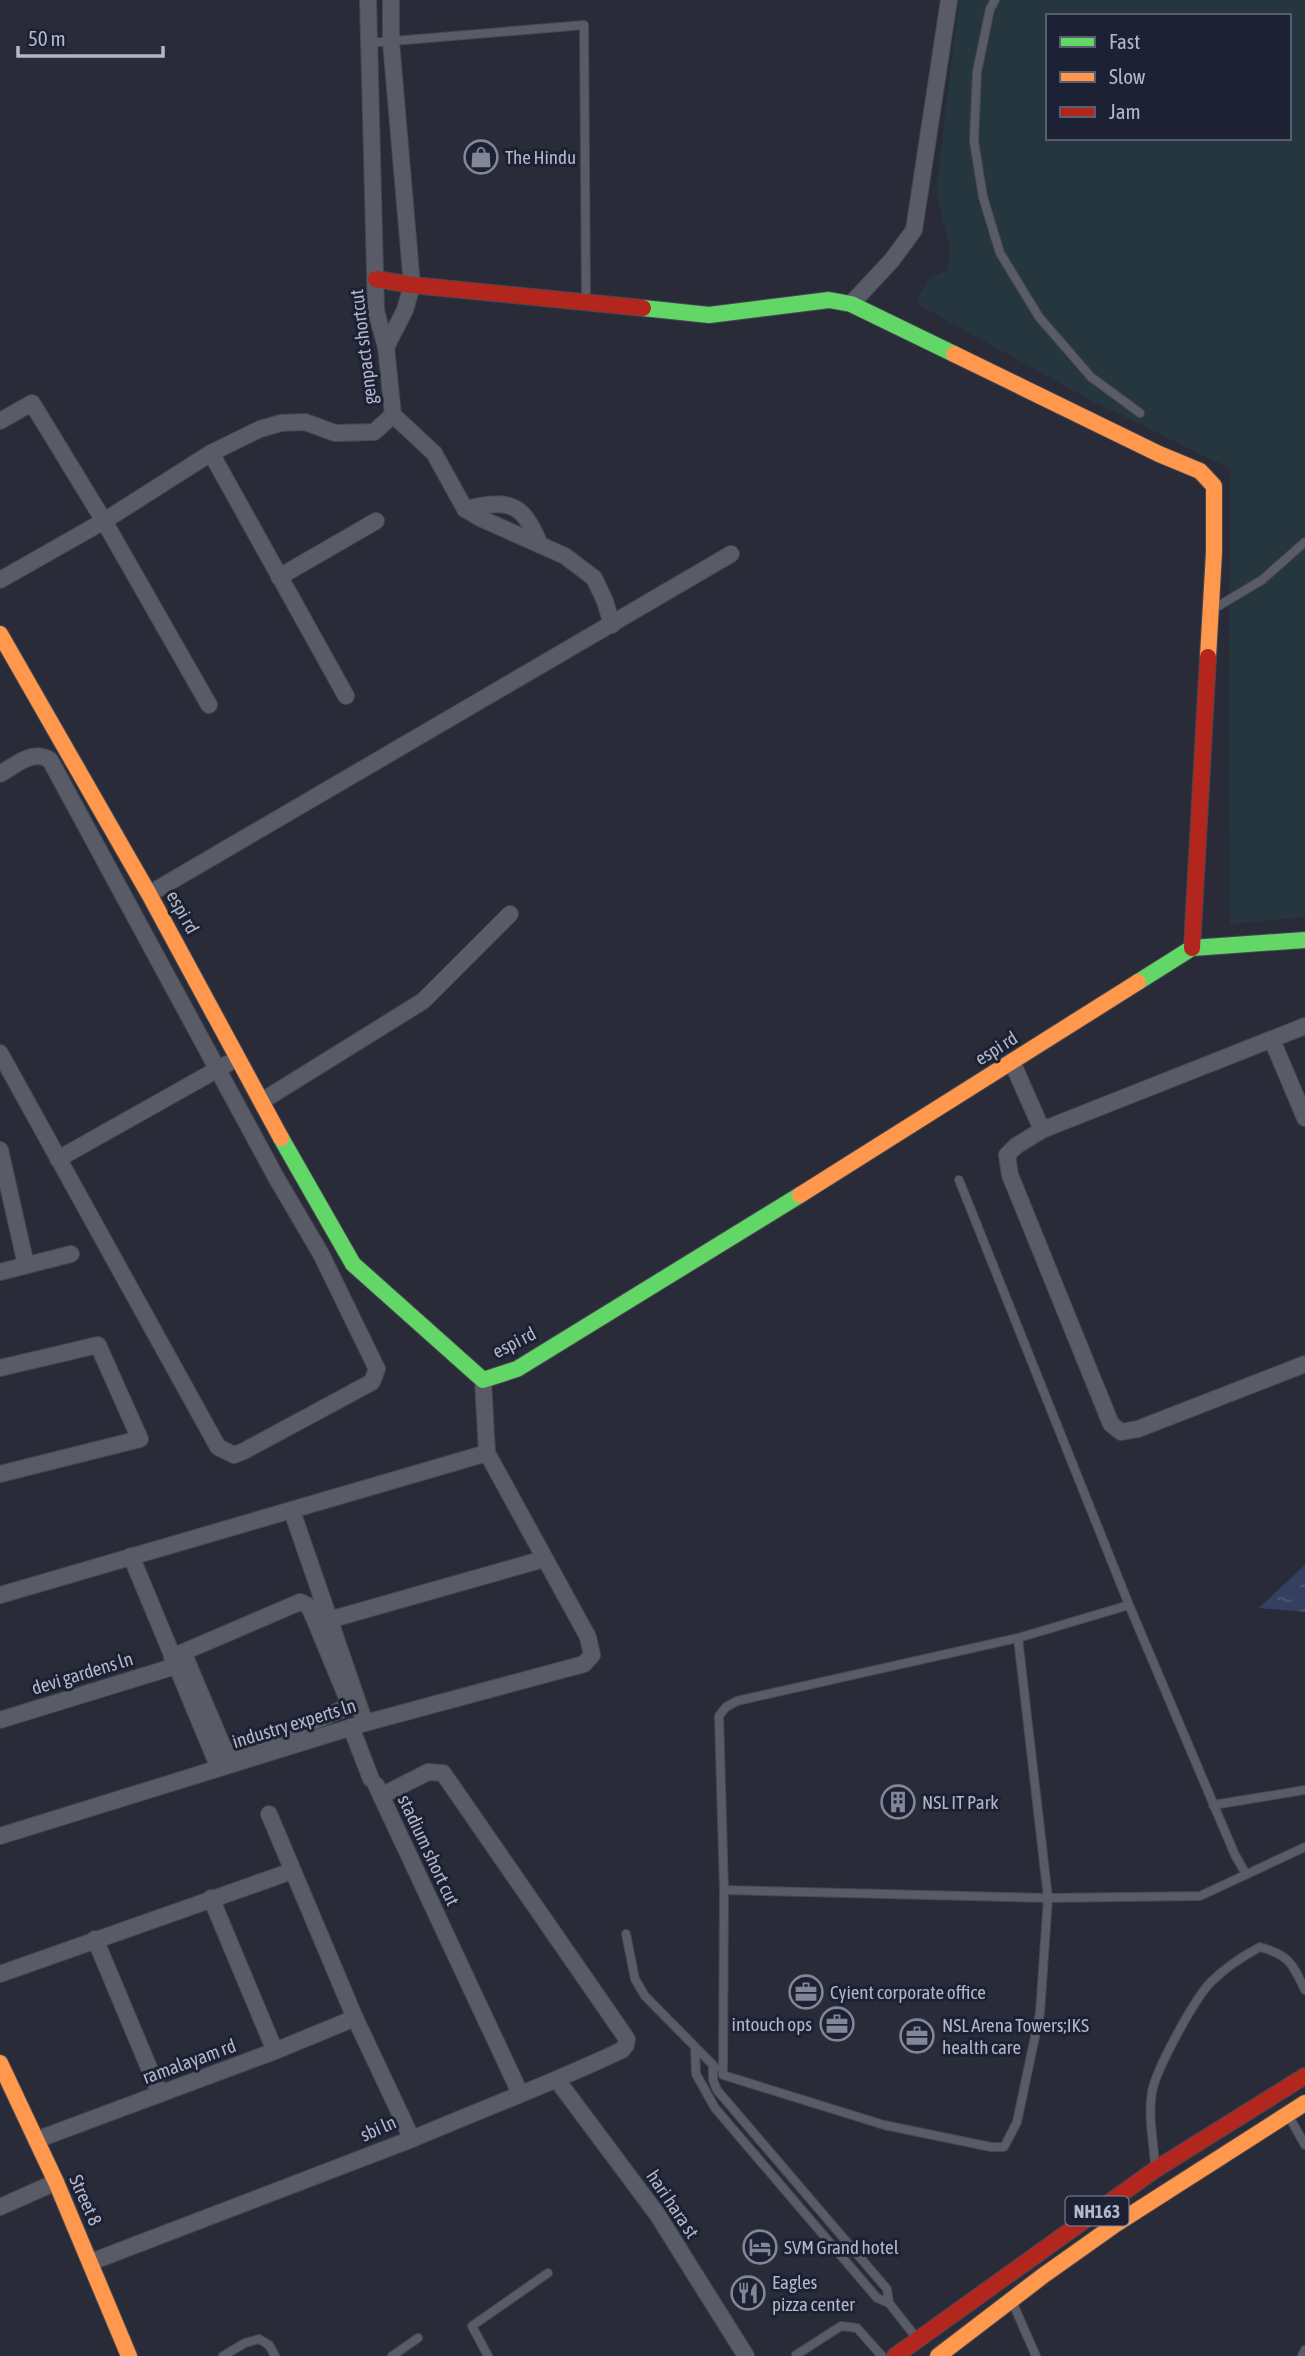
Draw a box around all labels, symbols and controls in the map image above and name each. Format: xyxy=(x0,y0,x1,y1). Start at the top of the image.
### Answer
scale bar xyxy=(18,14,163,58)
legend xyxy=(1046,14,1291,140)
text: 50 m xyxy=(28,26,66,50)
text: Fast xyxy=(1109,29,1140,53)
text: Slow xyxy=(1109,64,1146,88)
text: Jam xyxy=(1109,99,1141,123)
shop icon: The Hindu xyxy=(462,138,500,176)
place label: The Hindu xyxy=(505,146,576,168)
street label: genpact shortcut xyxy=(345,288,381,406)
street label: espi rd xyxy=(162,887,204,937)
street label: espi rd xyxy=(971,1026,1021,1070)
street label: espi rd xyxy=(489,1322,539,1362)
street label: devi gardens ln xyxy=(29,1647,135,1699)
street label: industry experts ln xyxy=(229,1694,359,1752)
building icon: NSL IT Park xyxy=(879,1783,917,1821)
street label: stadium short cut xyxy=(394,1791,464,1909)
place label: NSL IT Park xyxy=(922,1791,999,1813)
office icon: Cyient corporate office xyxy=(787,1973,825,2011)
place label: Cyient corporate office xyxy=(830,1981,986,2003)
office icon: intouch ops xyxy=(818,2005,856,2043)
place label: intouch ops xyxy=(732,2013,812,2035)
place label: NSL Arena Towers;IKS health care xyxy=(942,2014,1089,2058)
office icon: NSL Arena Towers;IKS health care xyxy=(898,2017,936,2055)
street label: ramalayam rd xyxy=(139,2034,239,2088)
street label: sbi ln xyxy=(357,2110,399,2146)
street label: hari hara st xyxy=(642,2166,704,2242)
street label: Street 8 xyxy=(65,2171,107,2229)
road number: NH163 xyxy=(1066,2196,1128,2225)
hotel icon: SVM Grand hotel xyxy=(741,2228,779,2266)
place label: SVM Grand hotel xyxy=(784,2236,899,2258)
place label: Eagles pizza center xyxy=(772,2271,855,2315)
restaurant icon: Eagles pizza center xyxy=(729,2274,767,2312)

